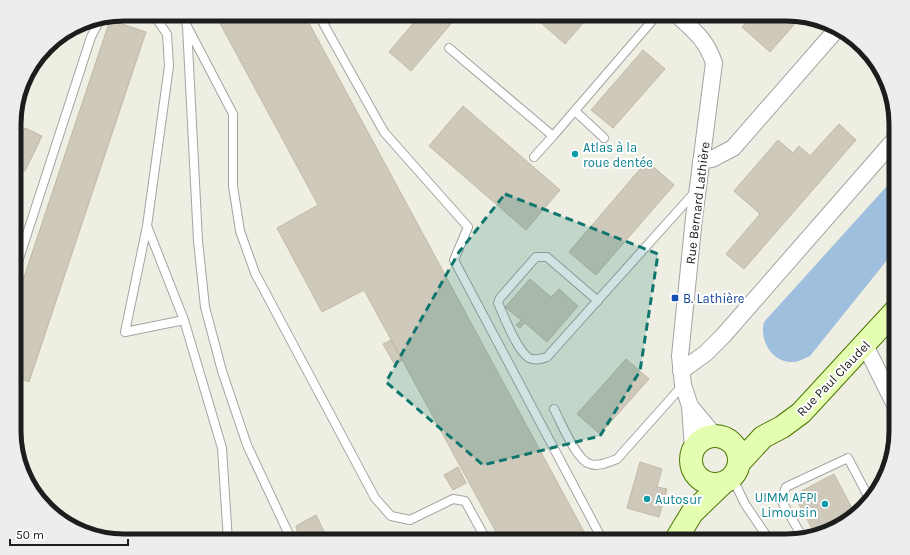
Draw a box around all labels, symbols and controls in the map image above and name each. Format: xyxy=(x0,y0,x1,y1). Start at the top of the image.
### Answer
place label: Atlas à la roue dentée xyxy=(583,140,653,170)
street label: Rue Bernard Lathière xyxy=(683,141,713,265)
marker: Atlas à la roue dentée xyxy=(570,149,580,159)
place label: B. Lathière xyxy=(683,291,745,306)
marker: B. Lathière xyxy=(670,293,680,303)
street label: Rue Paul Claudel xyxy=(794,337,873,419)
place label: UIMM AFPI Limousin xyxy=(755,490,817,520)
place label: Autosur xyxy=(655,492,702,507)
marker: Autosur xyxy=(642,494,652,504)
marker: UIMM AFPI Limousin xyxy=(820,499,830,509)
scale bar xyxy=(10,521,128,547)
text: 50 m xyxy=(16,528,44,542)

